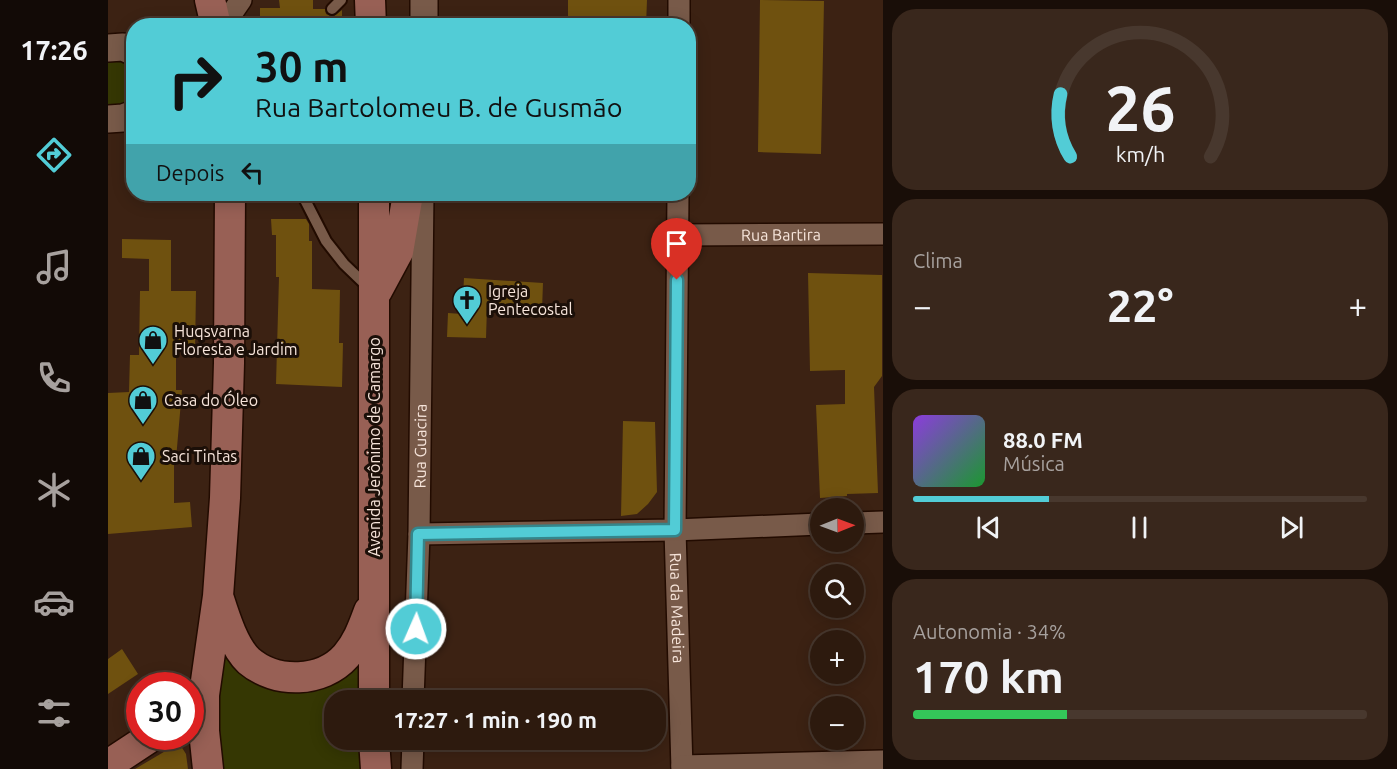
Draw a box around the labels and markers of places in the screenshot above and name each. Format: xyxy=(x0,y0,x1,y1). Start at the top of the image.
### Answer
pin xyxy=(651,218,702,280)
place label: Igreja Pentecostal xyxy=(488,282,573,318)
church icon: Igreja Pentecostal xyxy=(451,284,483,326)
place label: Huqsvarna Floresta e Jardim xyxy=(174,322,298,358)
shop icon: Huqsvarna Floresta e Jardim xyxy=(137,324,169,366)
shop icon: Casa do Óleo xyxy=(127,384,159,426)
place label: Casa do Óleo xyxy=(164,390,258,409)
shop icon: Saci Tintas xyxy=(125,440,157,482)
place label: Saci Tintas xyxy=(162,447,237,465)

